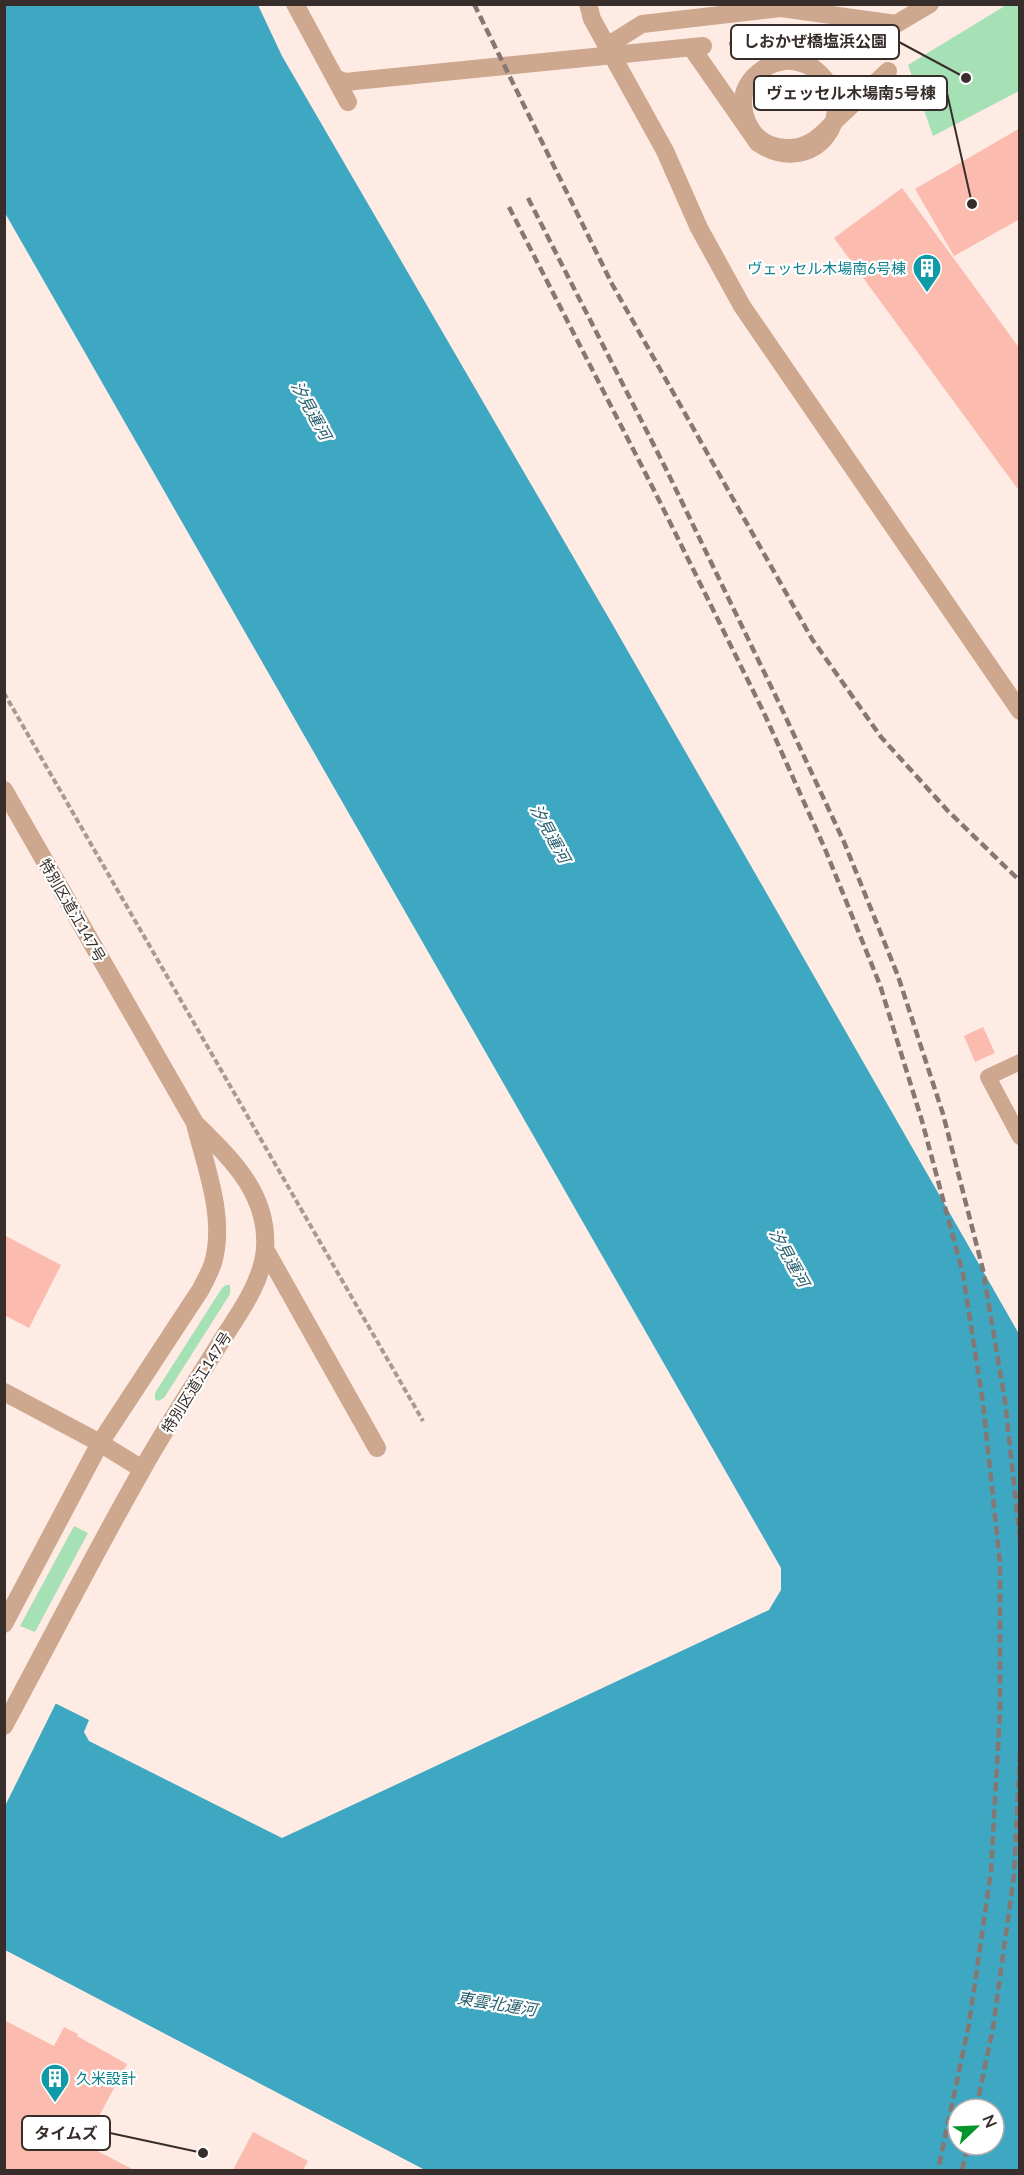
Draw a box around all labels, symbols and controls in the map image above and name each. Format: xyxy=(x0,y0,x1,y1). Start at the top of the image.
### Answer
callout: しおかぜ橋塩浜公園 xyxy=(731,25,899,59)
text: しおかぜ橋塩浜公園 xyxy=(743,31,887,50)
callout: ヴェッセル木場南5号棟 xyxy=(754,76,947,110)
text: ヴェッセル木場南5号棟 xyxy=(766,83,936,102)
building icon: ヴェッセル木場南6号棟 xyxy=(911,252,943,294)
place label: ヴェッセル木場南6号棟 xyxy=(747,259,906,277)
water label: 汐見運河 xyxy=(288,377,337,445)
water label: 汐見運河 xyxy=(527,800,576,868)
street label: 特別区道江147号 xyxy=(36,855,110,965)
water label: 汐見運河 xyxy=(766,1224,815,1292)
street label: 特別区道江147号 xyxy=(158,1328,234,1436)
water label: 東雲北運河 xyxy=(456,1987,541,2019)
building icon: 久米設計 xyxy=(39,2062,71,2104)
place label: 久米設計 xyxy=(76,2069,136,2087)
north arrow xyxy=(946,2097,1006,2157)
text: N xyxy=(979,2112,1001,2130)
callout: タイムズ xyxy=(22,2116,110,2150)
text: タイムズ xyxy=(34,2123,98,2142)

